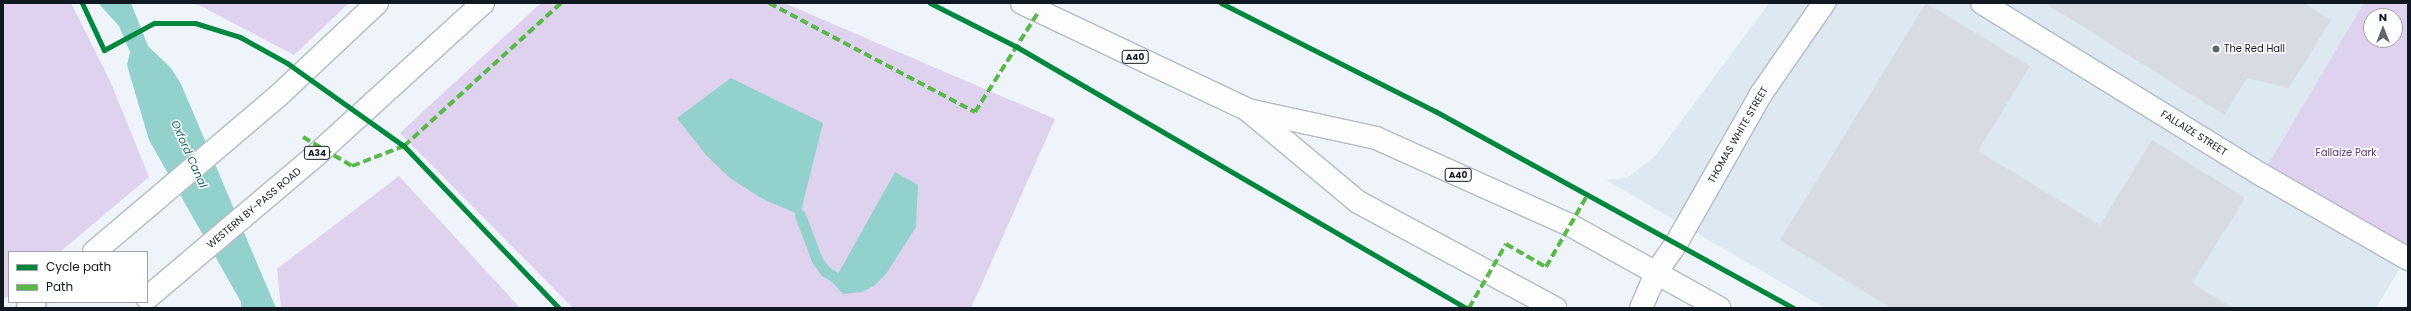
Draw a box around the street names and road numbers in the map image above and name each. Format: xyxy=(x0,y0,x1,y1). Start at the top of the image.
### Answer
road number: A40 xyxy=(1121,50,1149,64)
street label: THOMAS WHITE STREET xyxy=(1705,85,1771,185)
street label: FALLAIZE STREET xyxy=(2159,108,2229,158)
road number: A34 xyxy=(303,146,331,160)
street label: WESTERN BY-PASS ROAD xyxy=(204,165,304,251)
road number: A40 xyxy=(1444,168,1472,182)

